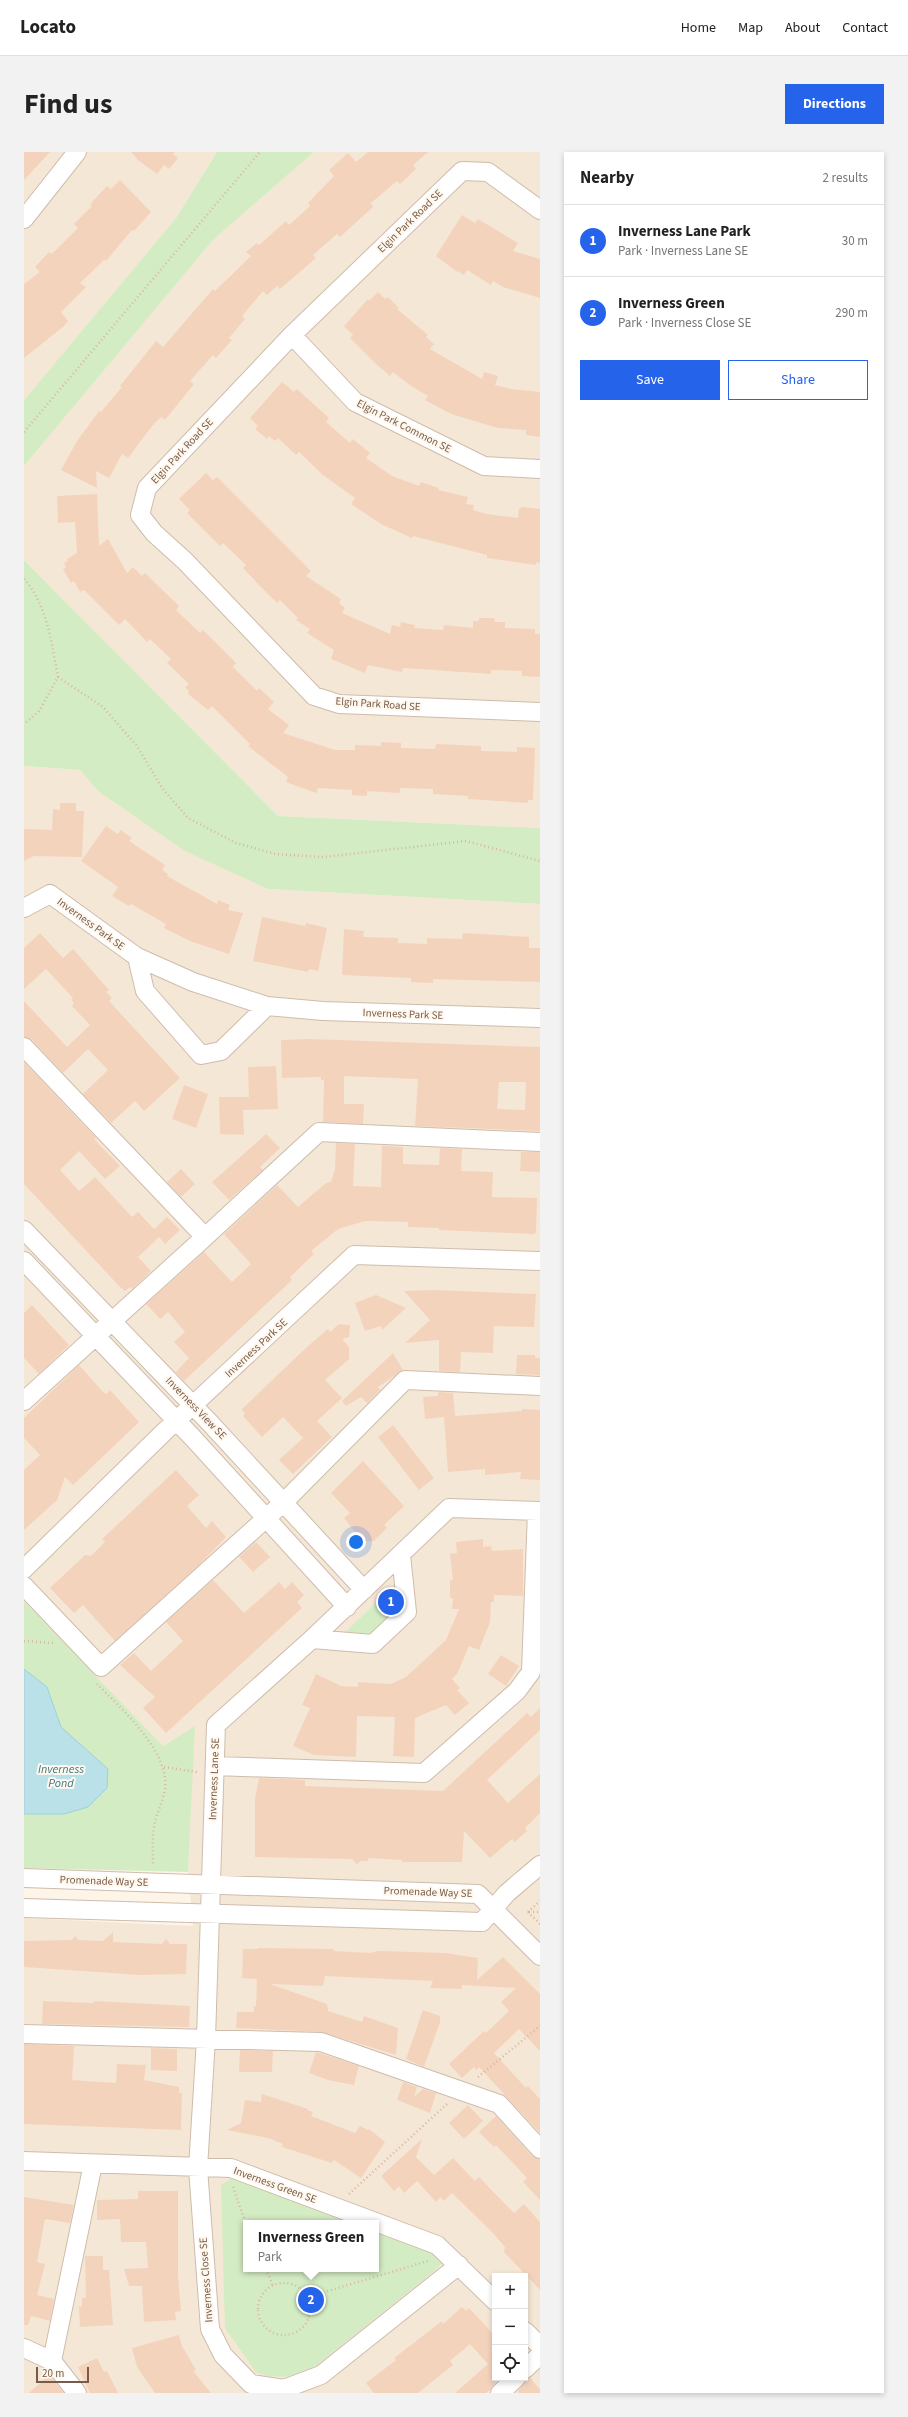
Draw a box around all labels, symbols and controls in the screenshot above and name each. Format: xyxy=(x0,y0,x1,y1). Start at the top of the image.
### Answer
text: Locato xyxy=(20,14,76,41)
text: Home xyxy=(681,18,716,38)
text: Map xyxy=(738,18,763,38)
text: About xyxy=(785,18,820,38)
text: Contact xyxy=(842,18,888,38)
text: Find us xyxy=(24,84,112,124)
button: Directions xyxy=(785,84,884,124)
text: Nearby xyxy=(580,166,634,190)
text: 2 results xyxy=(823,169,868,187)
street label: Elgin Park Road SE xyxy=(374,186,446,256)
text: Inverness Lane Park xyxy=(618,221,751,242)
text: 1 xyxy=(590,232,596,250)
text: 30 m xyxy=(842,232,868,250)
text: Park · Inverness Lane SE xyxy=(618,242,748,260)
text: Inverness Green xyxy=(618,293,725,314)
text: 2 xyxy=(590,304,596,322)
text: 290 m xyxy=(835,304,868,322)
text: Park · Inverness Close SE xyxy=(618,314,751,332)
button: Save xyxy=(580,360,720,400)
button: Share xyxy=(728,360,868,400)
street label: Elgin Park Common SE xyxy=(354,396,454,456)
street label: Elgin Park Road SE xyxy=(147,415,217,487)
street label: Elgin Park Road SE xyxy=(335,694,421,714)
street label: Inverness Park SE xyxy=(54,894,128,954)
street label: Inverness Park SE xyxy=(362,1005,444,1023)
street label: Inverness Park SE xyxy=(221,1315,291,1381)
street label: Inverness View SE xyxy=(162,1373,230,1443)
your location xyxy=(346,1532,366,1552)
pin: 1 xyxy=(378,1587,404,1617)
street label: Inverness Lane SE xyxy=(205,1737,223,1820)
water label: Inverness Pond xyxy=(38,1761,84,1792)
street label: Promenade Way SE xyxy=(59,1872,149,1890)
street label: Promenade Way SE xyxy=(383,1883,473,1901)
street label: Inverness Green SE xyxy=(231,2163,319,2207)
popup xyxy=(243,2220,379,2272)
text: Inverness Green xyxy=(258,2227,364,2248)
street label: Inverness Close SE xyxy=(196,2237,216,2323)
text: Park xyxy=(258,2248,282,2266)
map controls xyxy=(492,2273,528,2381)
button: + xyxy=(492,2273,528,2309)
pin: 2 xyxy=(298,2285,324,2315)
button: − xyxy=(492,2309,528,2345)
button: locate xyxy=(492,2345,528,2381)
scale bar xyxy=(36,2365,89,2384)
text: 20 m xyxy=(42,2366,64,2381)

